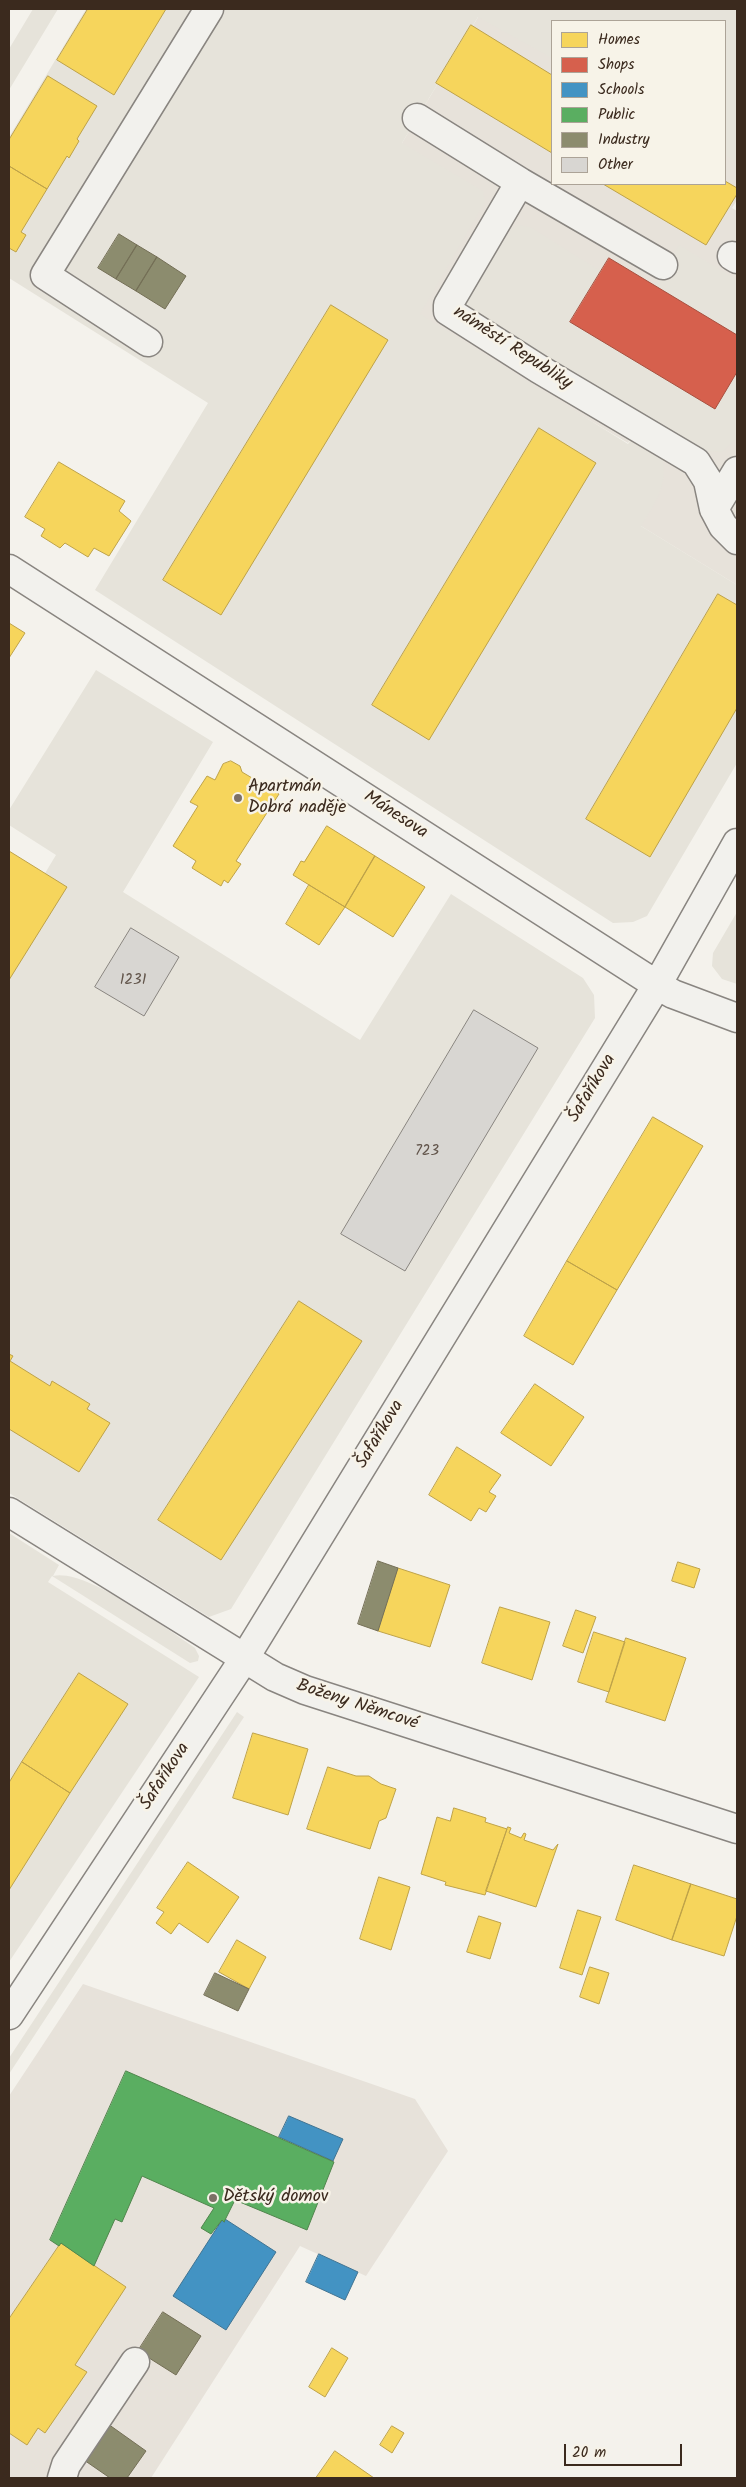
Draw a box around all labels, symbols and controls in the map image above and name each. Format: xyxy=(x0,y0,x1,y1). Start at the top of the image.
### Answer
legend xyxy=(551,20,726,185)
text: Homes xyxy=(598,28,640,52)
text: Shops xyxy=(598,53,634,77)
text: Schools xyxy=(598,78,644,102)
text: Public xyxy=(598,103,635,127)
text: Industry xyxy=(598,128,650,152)
text: Other xyxy=(598,153,633,177)
street label: náměstí Republiky xyxy=(449,303,575,395)
place label: Apartmán Dobrá naděje xyxy=(248,777,346,820)
street label: Mánesova xyxy=(359,787,431,845)
marker: Apartmán Dobrá naděje xyxy=(232,792,244,804)
house number: 1231 xyxy=(120,972,146,990)
street label: Šafaříkova xyxy=(564,1051,622,1127)
house number: 723 xyxy=(415,1143,439,1161)
street label: Šafaříkova xyxy=(352,1397,410,1473)
street label: Boženy Němcové xyxy=(293,1676,421,1736)
street label: Šafaříkova xyxy=(136,1739,196,1815)
place label: Dětský domov xyxy=(223,2187,328,2209)
marker: Dětský domov xyxy=(207,2192,219,2204)
scale bar xyxy=(566,2434,684,2466)
text: 20 m xyxy=(572,2441,606,2465)

